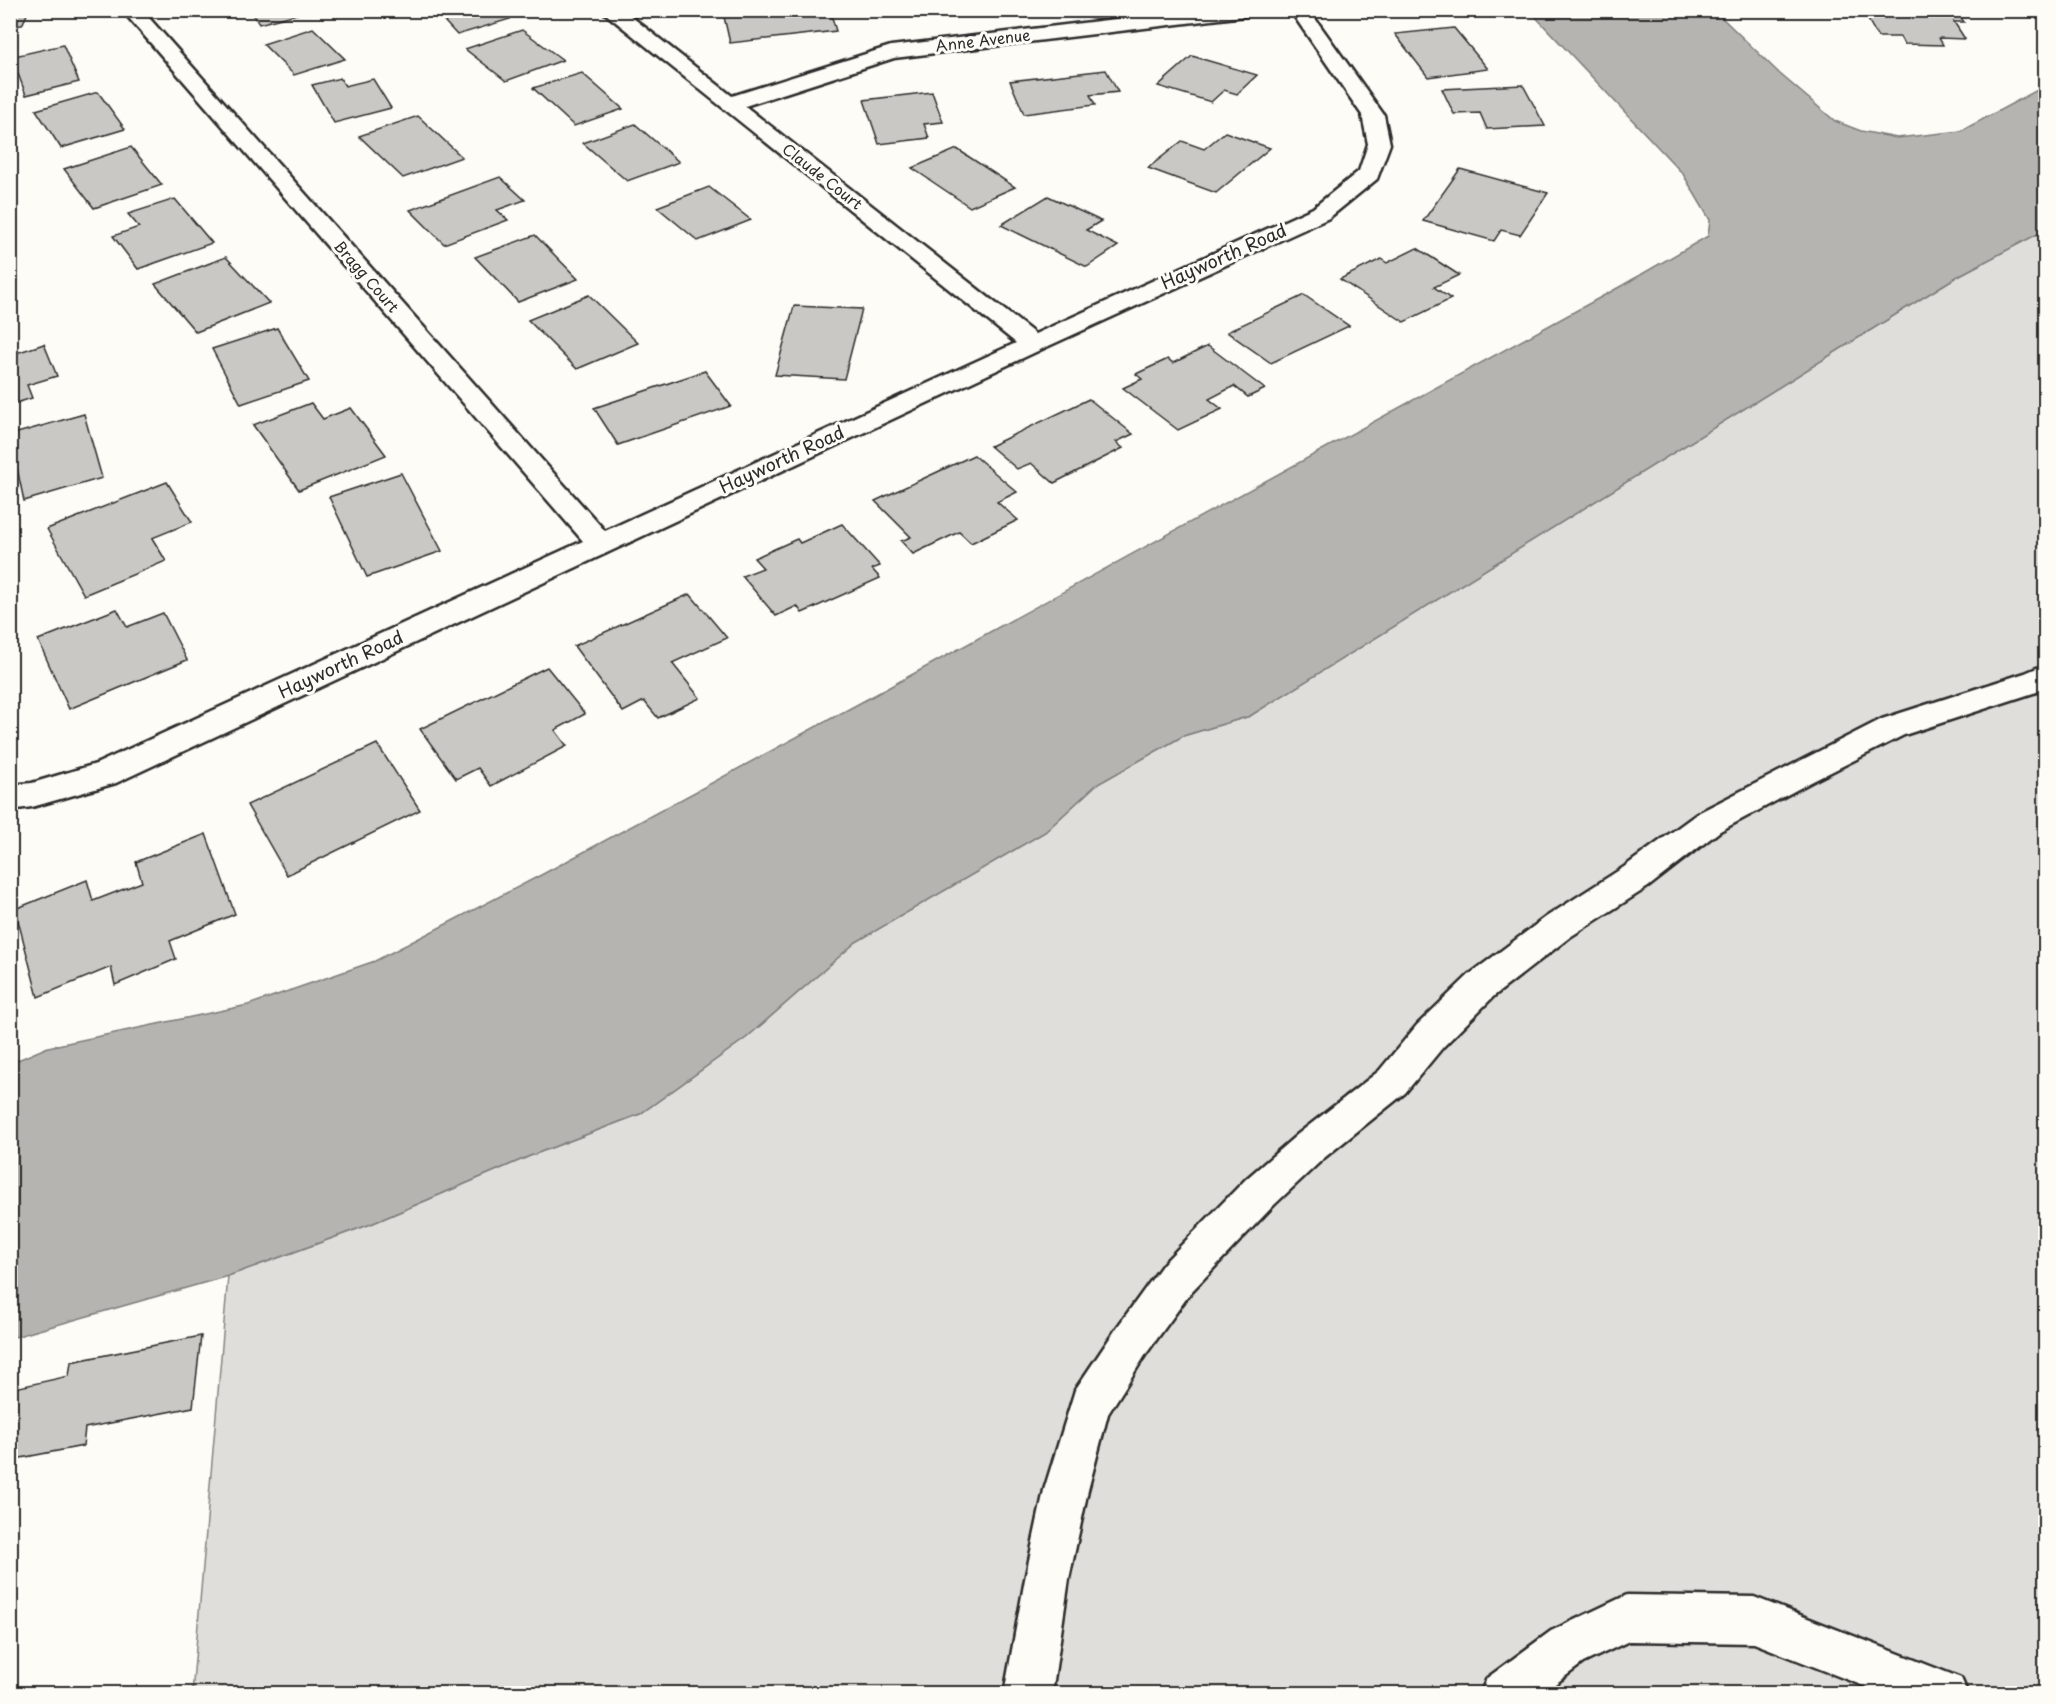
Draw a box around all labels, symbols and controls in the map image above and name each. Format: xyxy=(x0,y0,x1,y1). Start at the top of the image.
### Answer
street label: Anne Avenue xyxy=(934,22,1031,57)
street label: Claude Court xyxy=(778,137,868,214)
street label: Hayworth Road xyxy=(1156,216,1291,295)
street label: Bragg Court xyxy=(329,235,405,317)
street label: Hayworth Road xyxy=(714,418,848,499)
street label: Hayworth Road xyxy=(273,623,407,704)

